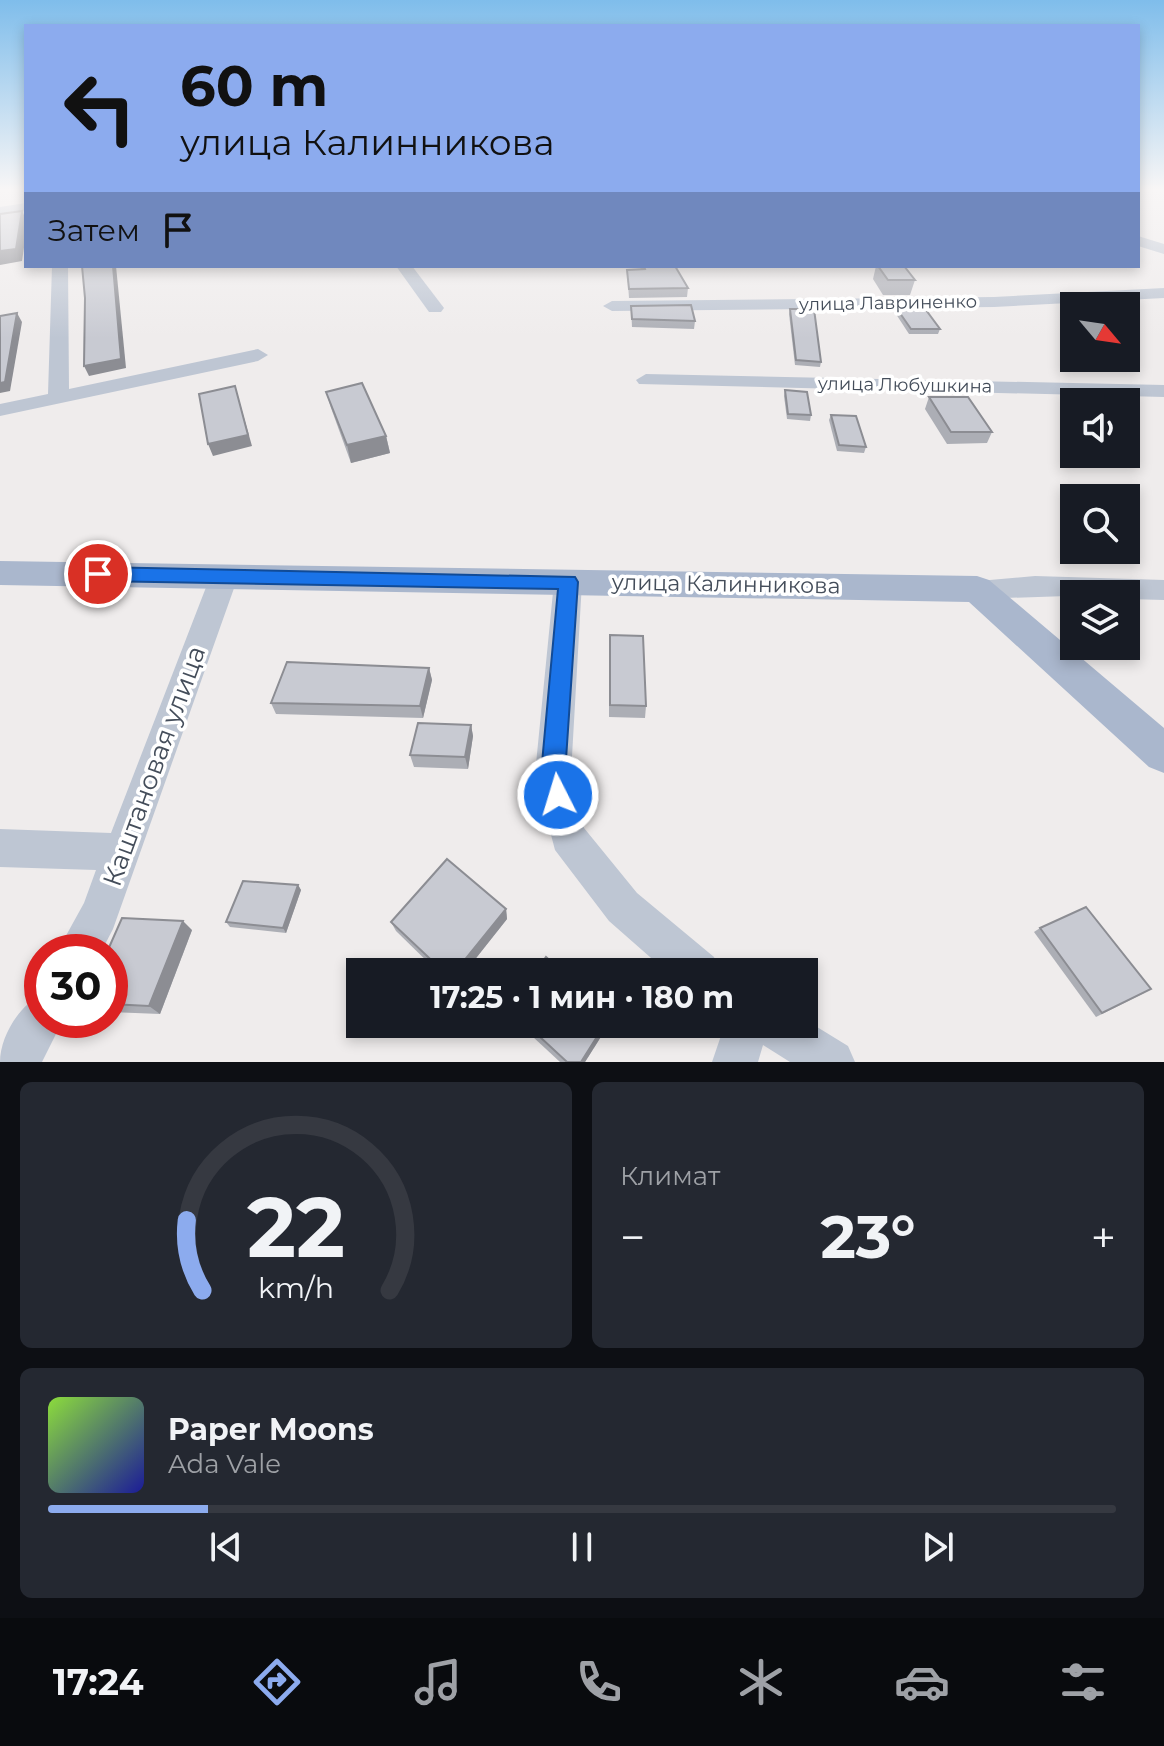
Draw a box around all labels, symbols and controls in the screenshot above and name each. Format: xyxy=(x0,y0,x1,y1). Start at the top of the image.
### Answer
text: 60 m xyxy=(180,52,328,120)
icon: left xyxy=(48,56,152,160)
text: улица Калинникова xyxy=(180,120,554,164)
icon: arrive xyxy=(156,208,200,252)
text: Затем xyxy=(48,212,140,249)
street label: улица Лавриненко xyxy=(798,290,977,316)
north arrow xyxy=(1060,292,1140,372)
map controls xyxy=(1060,292,1140,660)
street label: улица Любушкина xyxy=(817,372,992,398)
button: sound xyxy=(1060,388,1140,468)
button: search xyxy=(1060,484,1140,564)
pin xyxy=(64,540,132,608)
icon: arrive xyxy=(76,552,120,596)
street label: улица Калинникова xyxy=(610,568,841,599)
button: layers xyxy=(1060,580,1140,660)
street label: Каштановая улица xyxy=(96,641,212,891)
position arrow xyxy=(516,753,600,837)
speed limit sign: 30 xyxy=(24,934,128,1038)
text: 17:25 · 1 мин · 180 m xyxy=(430,979,734,1016)
text: Климат xyxy=(620,1160,720,1192)
text: 22 xyxy=(247,1176,345,1278)
text: 23° xyxy=(820,1200,916,1273)
text: − xyxy=(620,1210,645,1264)
text: + xyxy=(1091,1210,1116,1264)
text: km/h xyxy=(258,1270,334,1305)
text: Paper Moons xyxy=(168,1411,374,1448)
text: Ada Vale xyxy=(168,1448,281,1480)
icon: previous xyxy=(204,1525,248,1569)
icon: pause xyxy=(560,1525,604,1569)
icon: next xyxy=(916,1525,960,1569)
icon: directions xyxy=(249,1654,305,1710)
icon: music xyxy=(410,1654,466,1710)
icon: phone xyxy=(571,1654,627,1710)
icon: climate xyxy=(733,1654,789,1710)
icon: car xyxy=(894,1654,950,1710)
icon: filters xyxy=(1055,1654,1111,1710)
text: 17:24 xyxy=(53,1660,143,1704)

